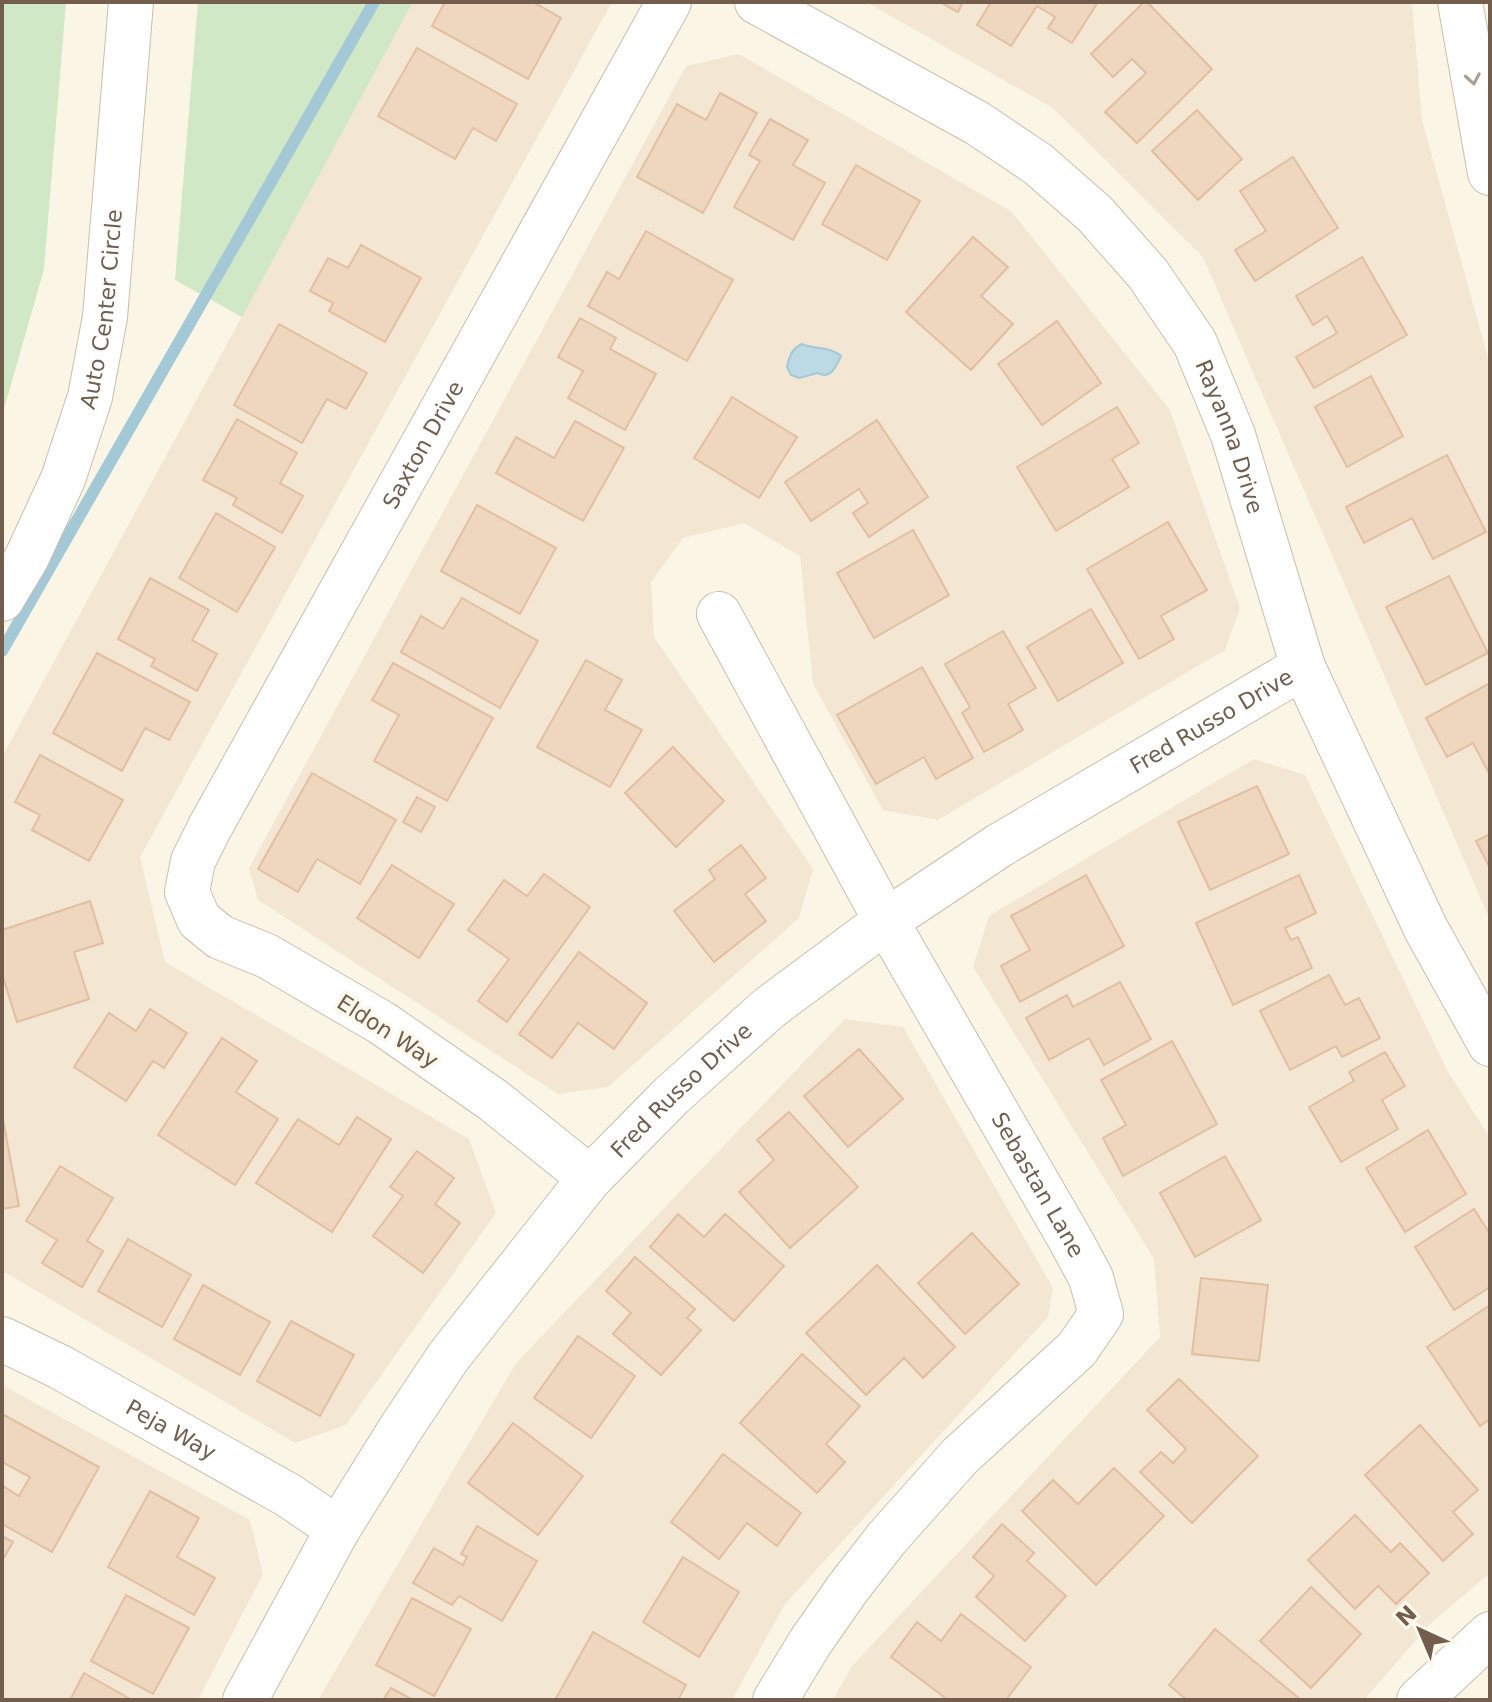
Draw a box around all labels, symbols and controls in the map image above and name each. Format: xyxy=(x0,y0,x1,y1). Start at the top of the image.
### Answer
one-way arrow xyxy=(1463,72,1480,86)
street label: Auto Center Circle xyxy=(75,208,127,412)
street label: Rayanna Drive xyxy=(1190,356,1268,517)
street label: Saxton Drive xyxy=(378,377,469,513)
street label: Fred Russo Drive xyxy=(1126,664,1297,779)
street label: Eldon Way xyxy=(333,990,443,1073)
street label: Fred Russo Drive xyxy=(606,1018,757,1163)
street label: Sebastan Lane xyxy=(986,1108,1089,1261)
street label: Peja Way xyxy=(122,1395,221,1465)
north arrow xyxy=(1380,1590,1460,1670)
text: N xyxy=(1391,1601,1422,1631)

